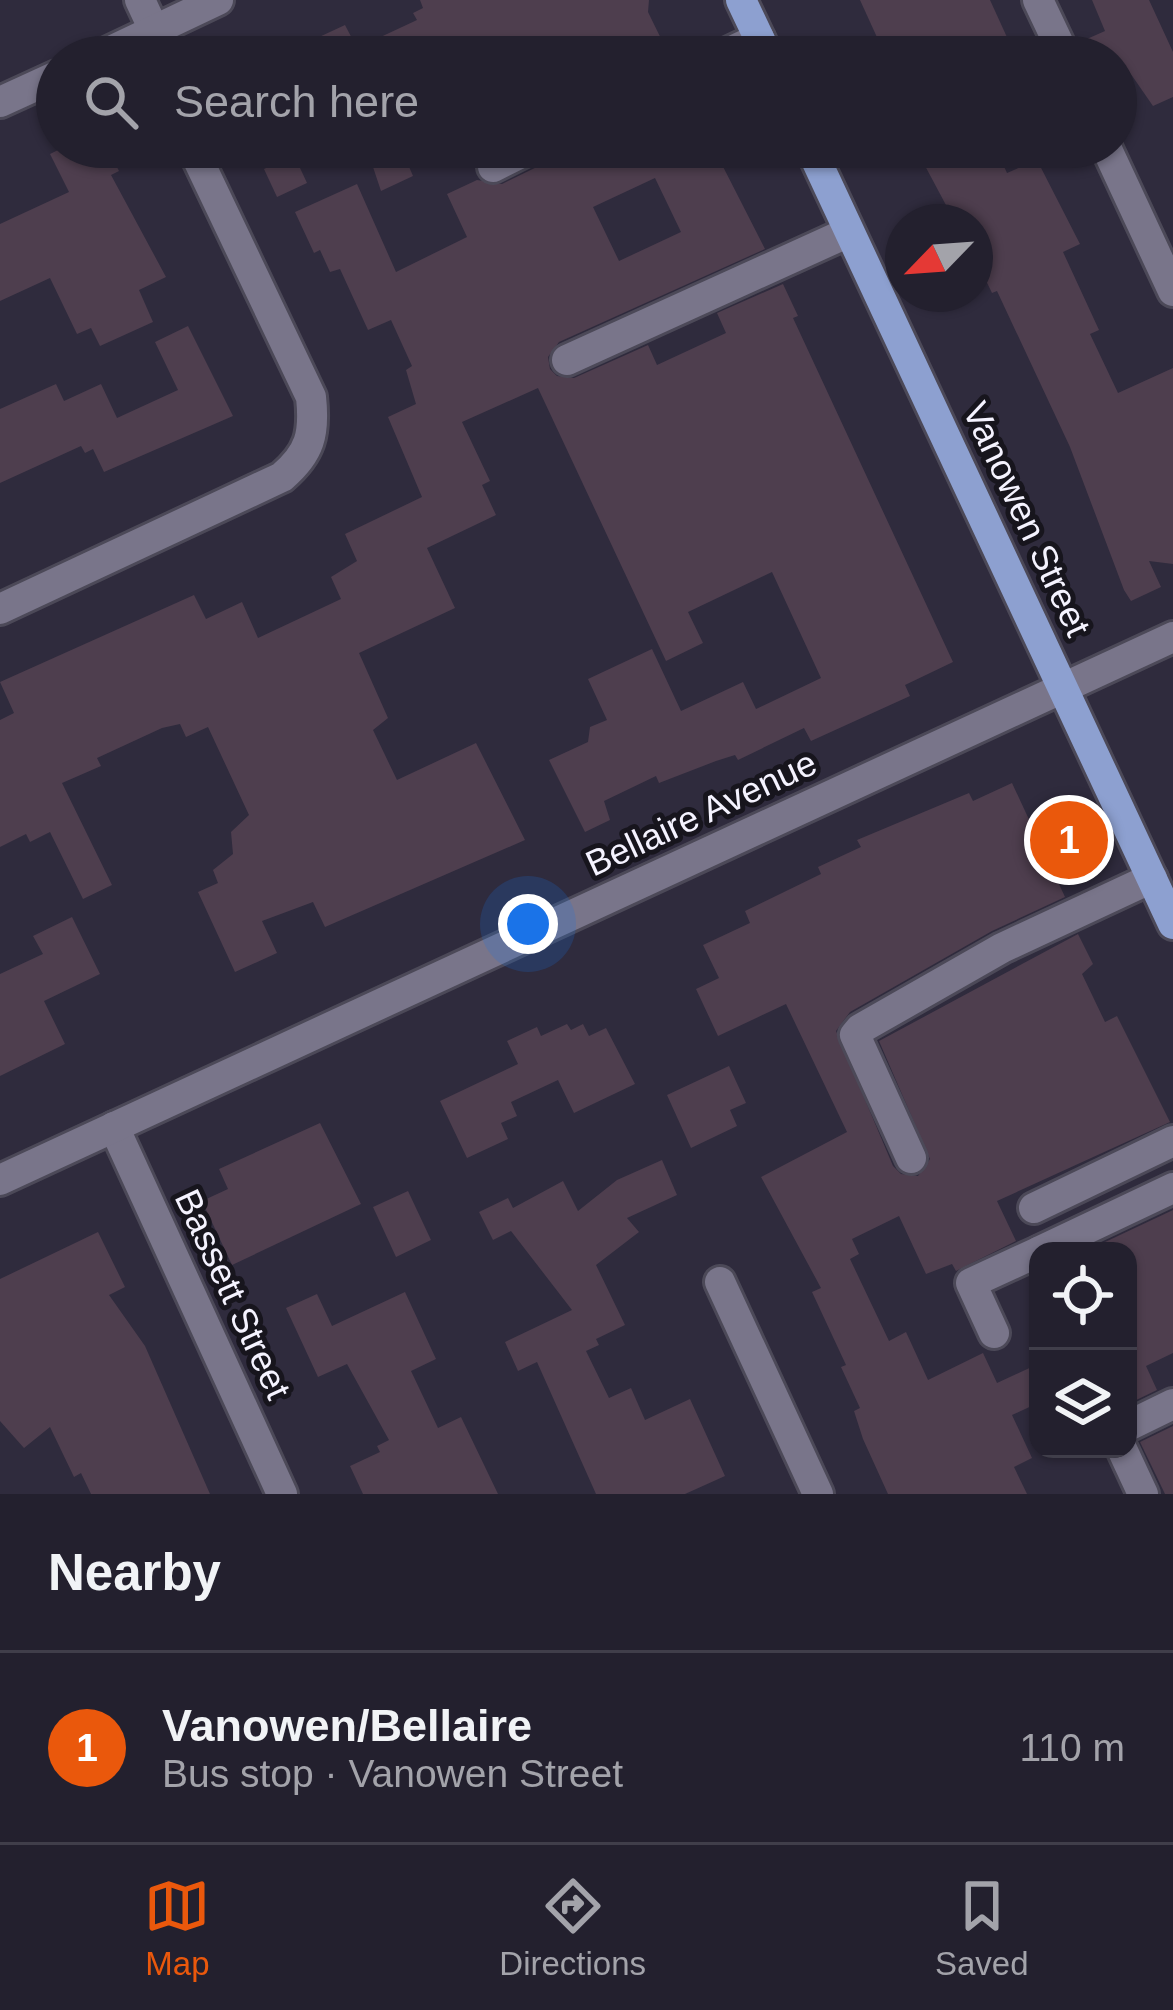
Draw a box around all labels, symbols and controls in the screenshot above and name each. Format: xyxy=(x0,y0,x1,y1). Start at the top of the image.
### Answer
search box xyxy=(36,36,1137,168)
icon: search xyxy=(78,69,144,135)
text: Search here xyxy=(174,76,419,127)
north arrow xyxy=(885,204,993,312)
street label: Vanowen Street xyxy=(955,395,1099,643)
street label: Bellaire Avenue xyxy=(579,742,823,884)
pin: 1 xyxy=(1030,795,1108,885)
your location xyxy=(498,894,558,954)
street label: Bassett Street xyxy=(167,1183,299,1405)
map controls xyxy=(1029,1242,1137,1458)
button: locate xyxy=(1029,1242,1137,1350)
button: layers xyxy=(1029,1350,1137,1458)
text: Nearby xyxy=(48,1544,221,1601)
text: Vanowen/Bellaire xyxy=(162,1700,532,1751)
text: 1 xyxy=(76,1726,98,1769)
text: 110 m xyxy=(1020,1726,1125,1769)
text: Bus stop · Vanowen Street xyxy=(162,1752,623,1795)
tab: Map xyxy=(144,1873,210,1983)
tab: Directions xyxy=(499,1873,646,1983)
tab: Saved xyxy=(935,1873,1029,1983)

